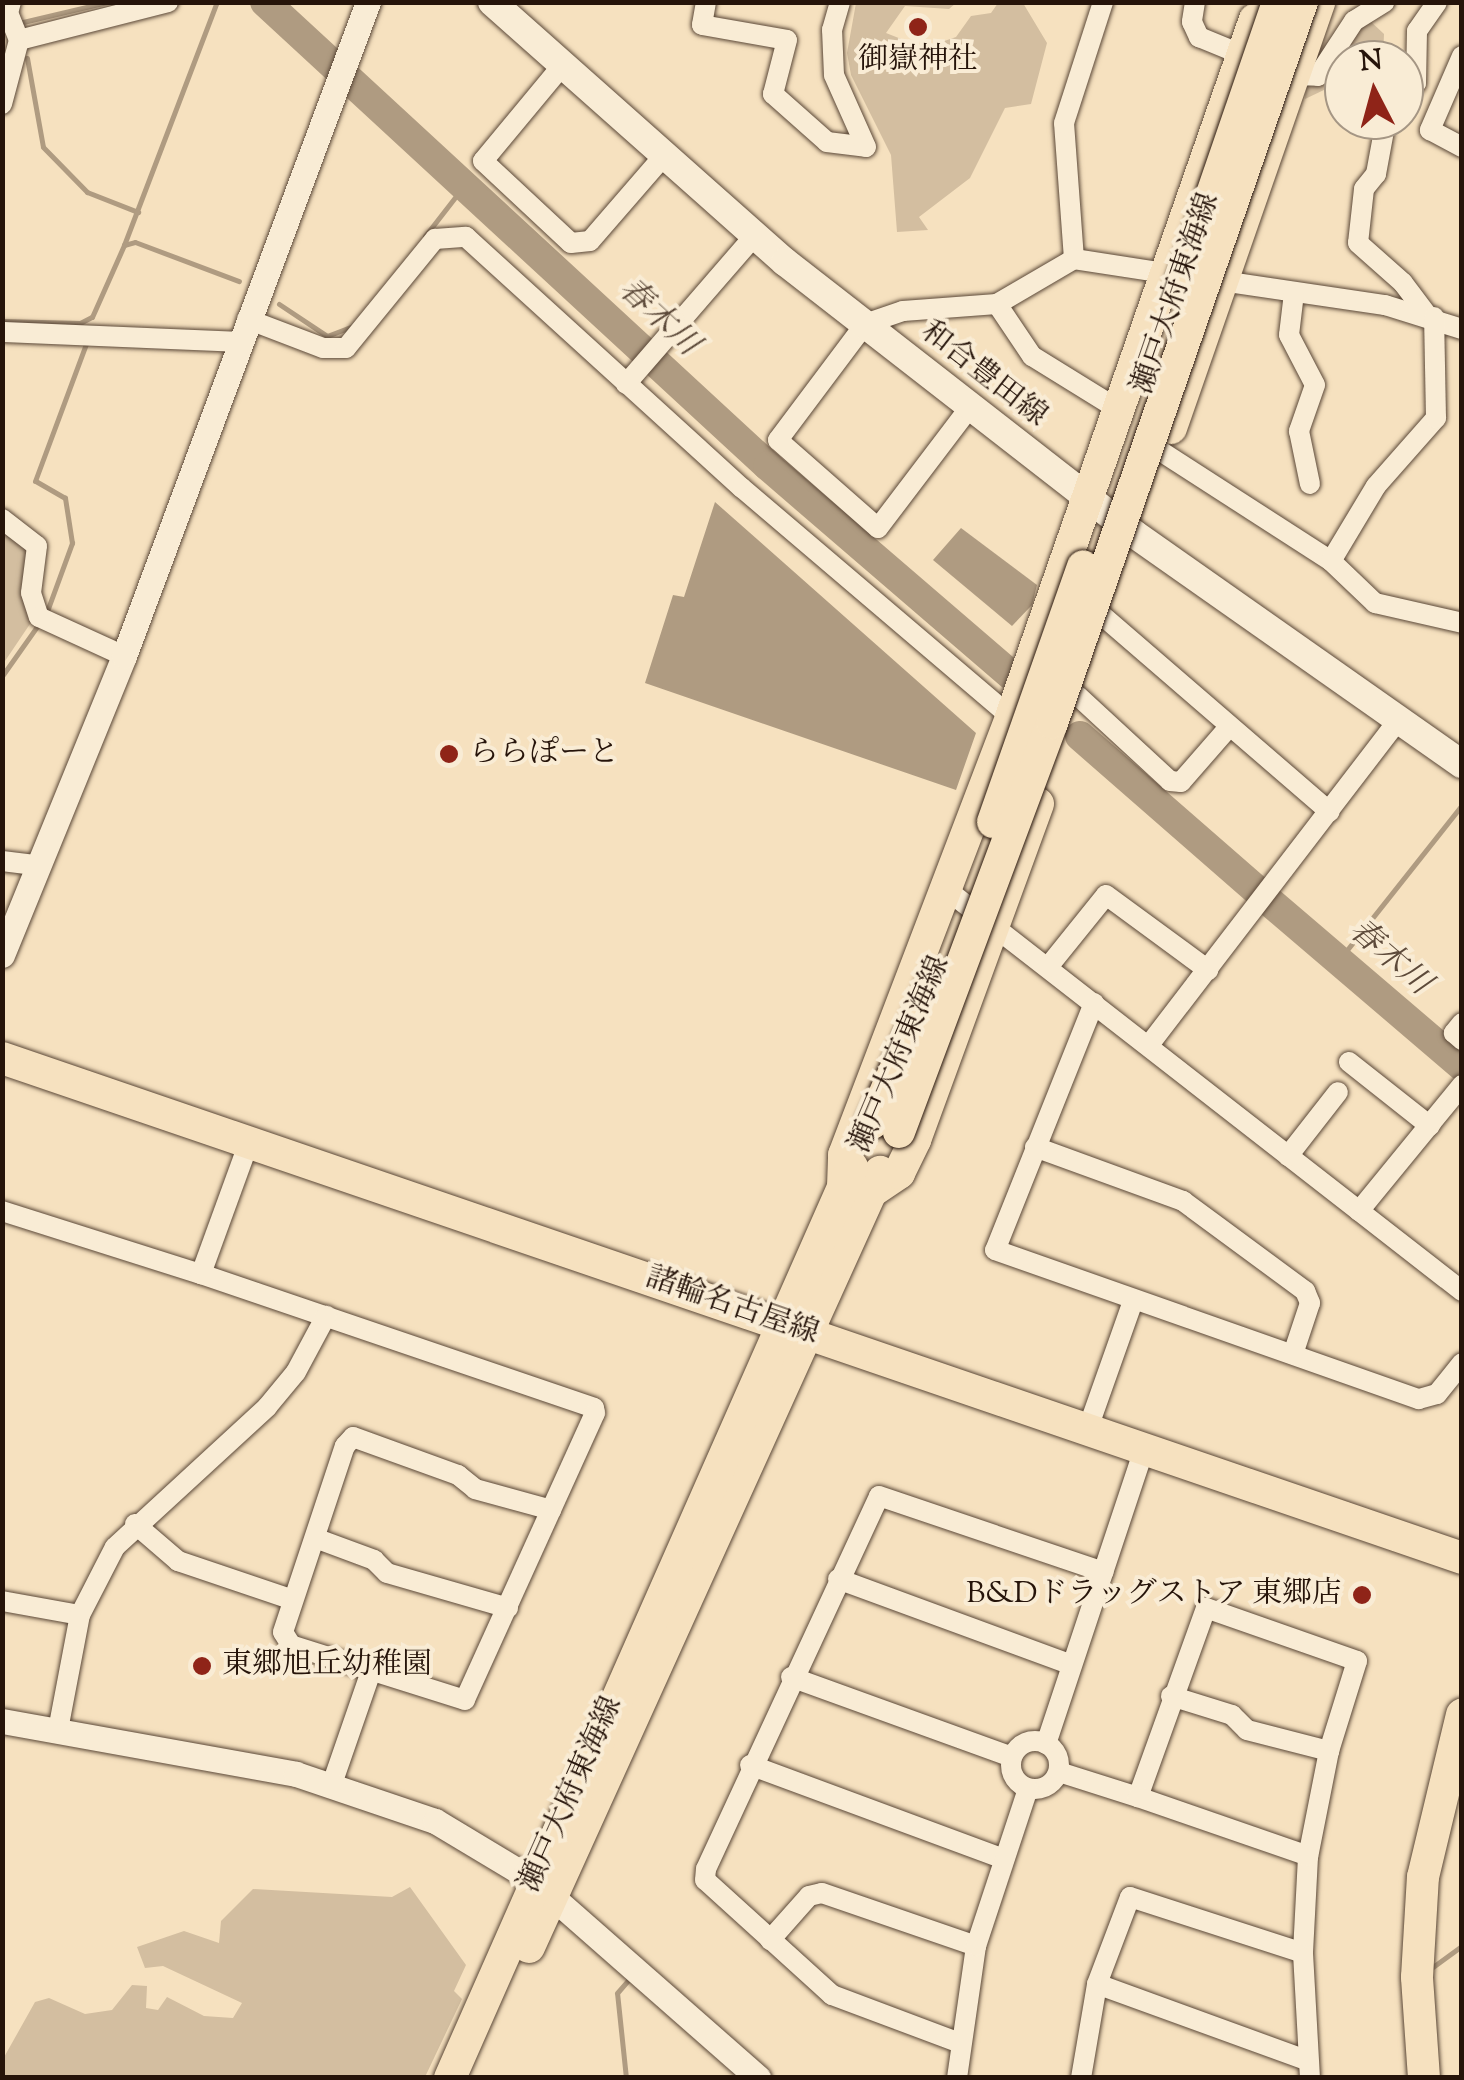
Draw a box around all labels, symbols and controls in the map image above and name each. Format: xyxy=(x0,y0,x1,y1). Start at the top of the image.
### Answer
marker: 御嶽神社 xyxy=(907,16,929,38)
north arrow xyxy=(1324,40,1424,140)
text: N xyxy=(1358,41,1384,83)
place label: 御嶽神社 xyxy=(858,43,978,79)
street label: 瀬戸大府東海線 xyxy=(1126,189,1228,399)
water label: 春木川 xyxy=(610,271,706,365)
street label: 和合豊田線 xyxy=(913,315,1053,435)
place label: ららぽーと xyxy=(469,736,619,772)
marker: ららぽーと xyxy=(438,743,460,765)
water label: 春木川 xyxy=(1340,912,1438,1004)
street label: 瀬戸大府東海線 xyxy=(843,951,959,1159)
street label: 諸輪名古屋線 xyxy=(641,1261,823,1353)
place label: B&Dドラッグストア 東郷店 xyxy=(965,1577,1342,1613)
marker: B&Dドラッグストア 東郷店 xyxy=(1351,1584,1373,1606)
place label: 東郷旭丘幼稚園 xyxy=(222,1648,432,1684)
marker: 東郷旭丘幼稚園 xyxy=(191,1655,213,1677)
street label: 瀬戸大府東海線 xyxy=(513,1692,631,1898)

